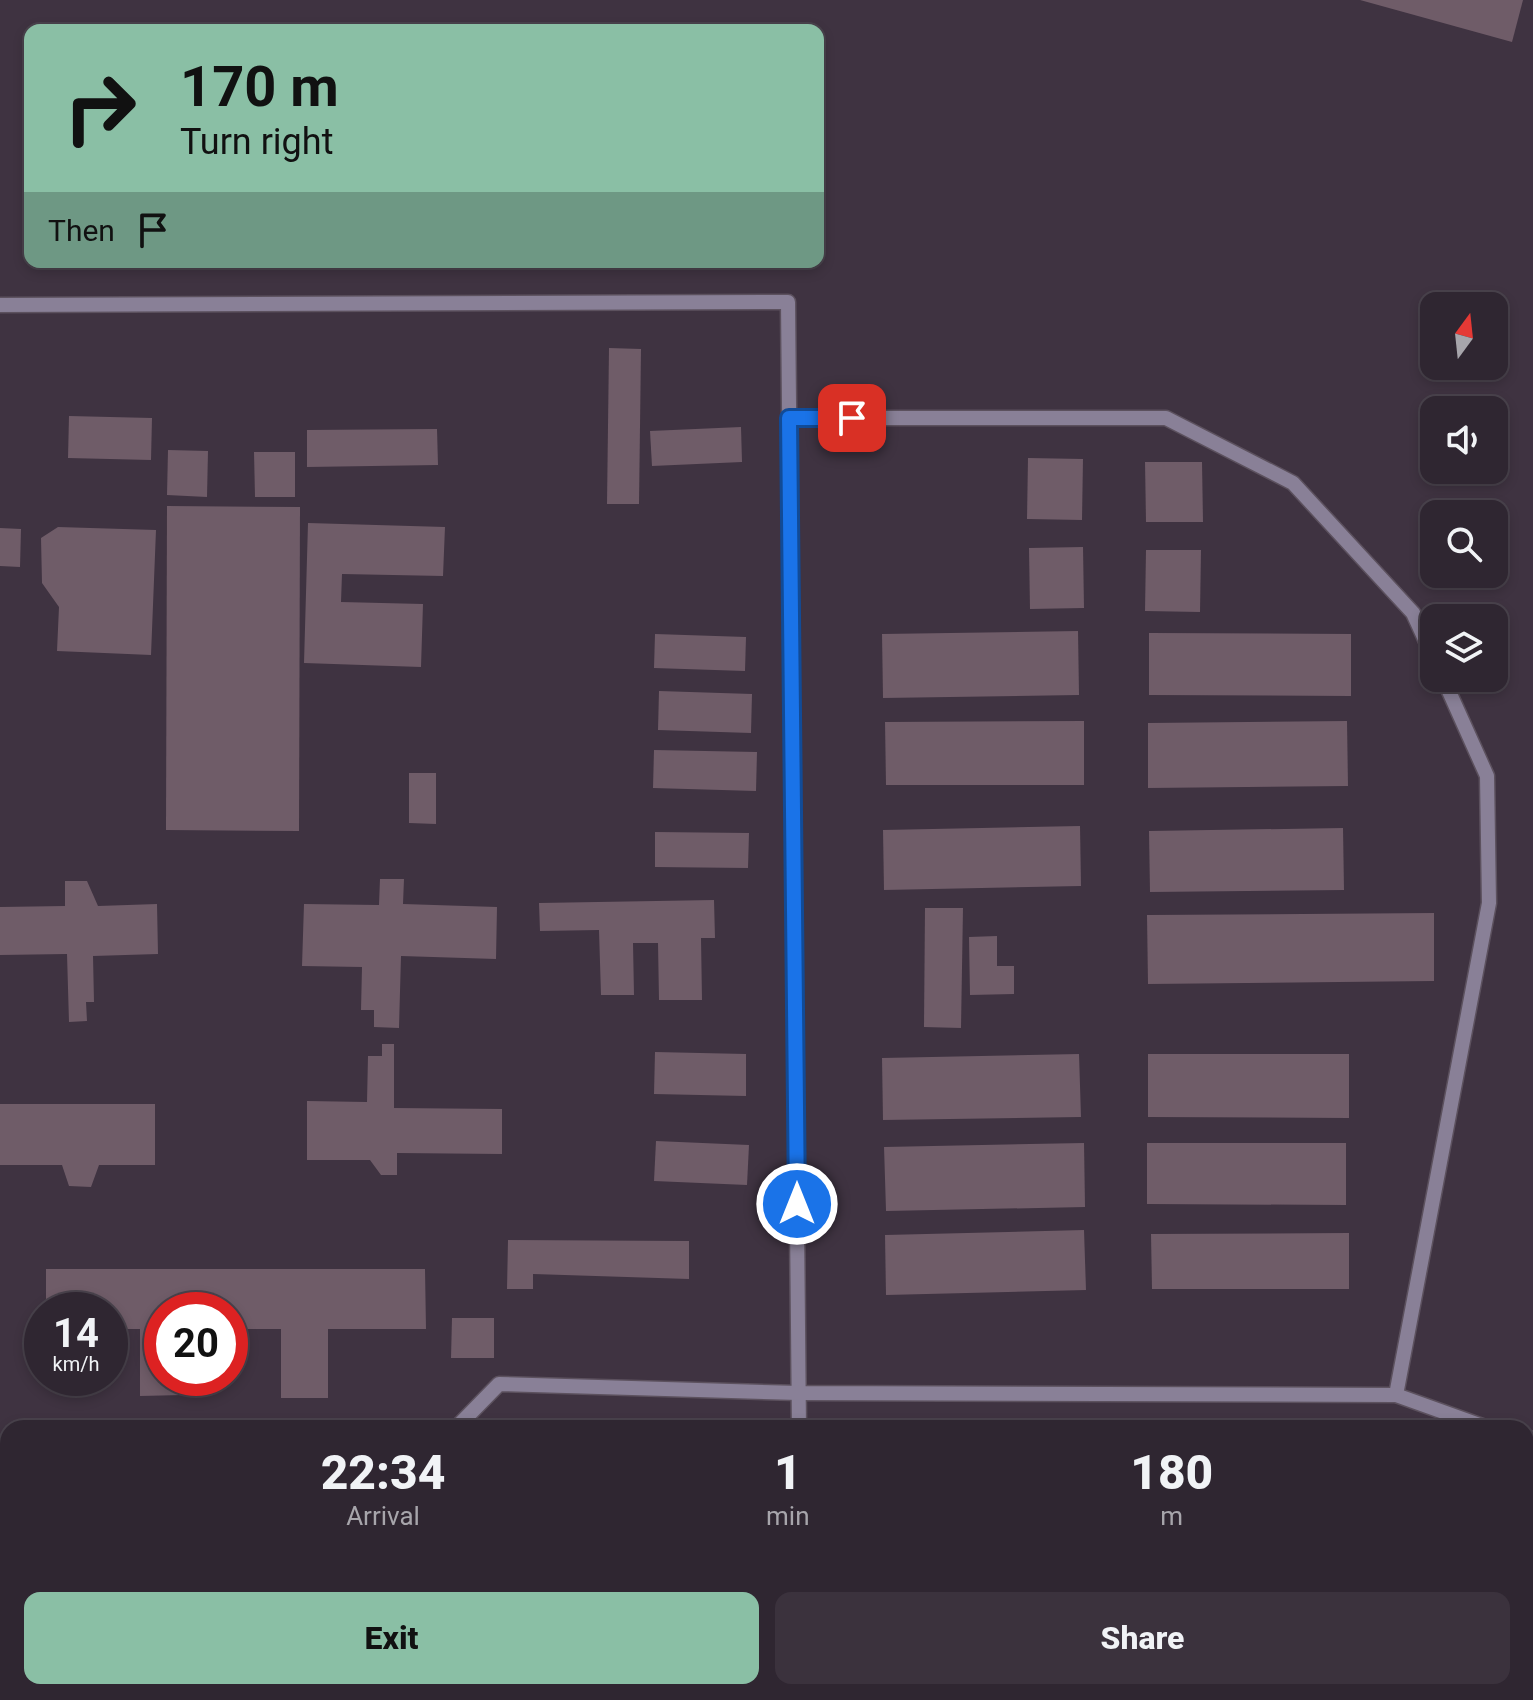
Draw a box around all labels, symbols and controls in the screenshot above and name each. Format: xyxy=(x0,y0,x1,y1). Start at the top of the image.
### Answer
text: 170 m xyxy=(180,54,339,120)
icon: right xyxy=(48,56,152,160)
text: Turn right xyxy=(180,121,333,163)
icon: arrive xyxy=(131,208,175,252)
text: Then xyxy=(48,213,115,248)
north arrow xyxy=(1420,292,1508,380)
map controls xyxy=(1420,292,1508,692)
pin xyxy=(818,384,886,452)
icon: arrive xyxy=(830,396,874,440)
button: sound xyxy=(1420,396,1508,484)
button: search xyxy=(1420,500,1508,588)
button: layers xyxy=(1420,604,1508,692)
position arrow xyxy=(755,1162,839,1246)
speed limit sign: 20 xyxy=(144,1292,248,1396)
text: 14 xyxy=(53,1310,99,1357)
text: km/h xyxy=(53,1352,99,1376)
text: 22:34 xyxy=(321,1444,445,1501)
text: 1 xyxy=(774,1444,802,1501)
text: 180 xyxy=(1130,1444,1213,1501)
text: Arrival xyxy=(346,1501,420,1531)
text: min xyxy=(766,1501,810,1531)
text: m xyxy=(1160,1501,1183,1531)
button: Exit xyxy=(24,1592,759,1684)
button: Share xyxy=(775,1592,1510,1684)

